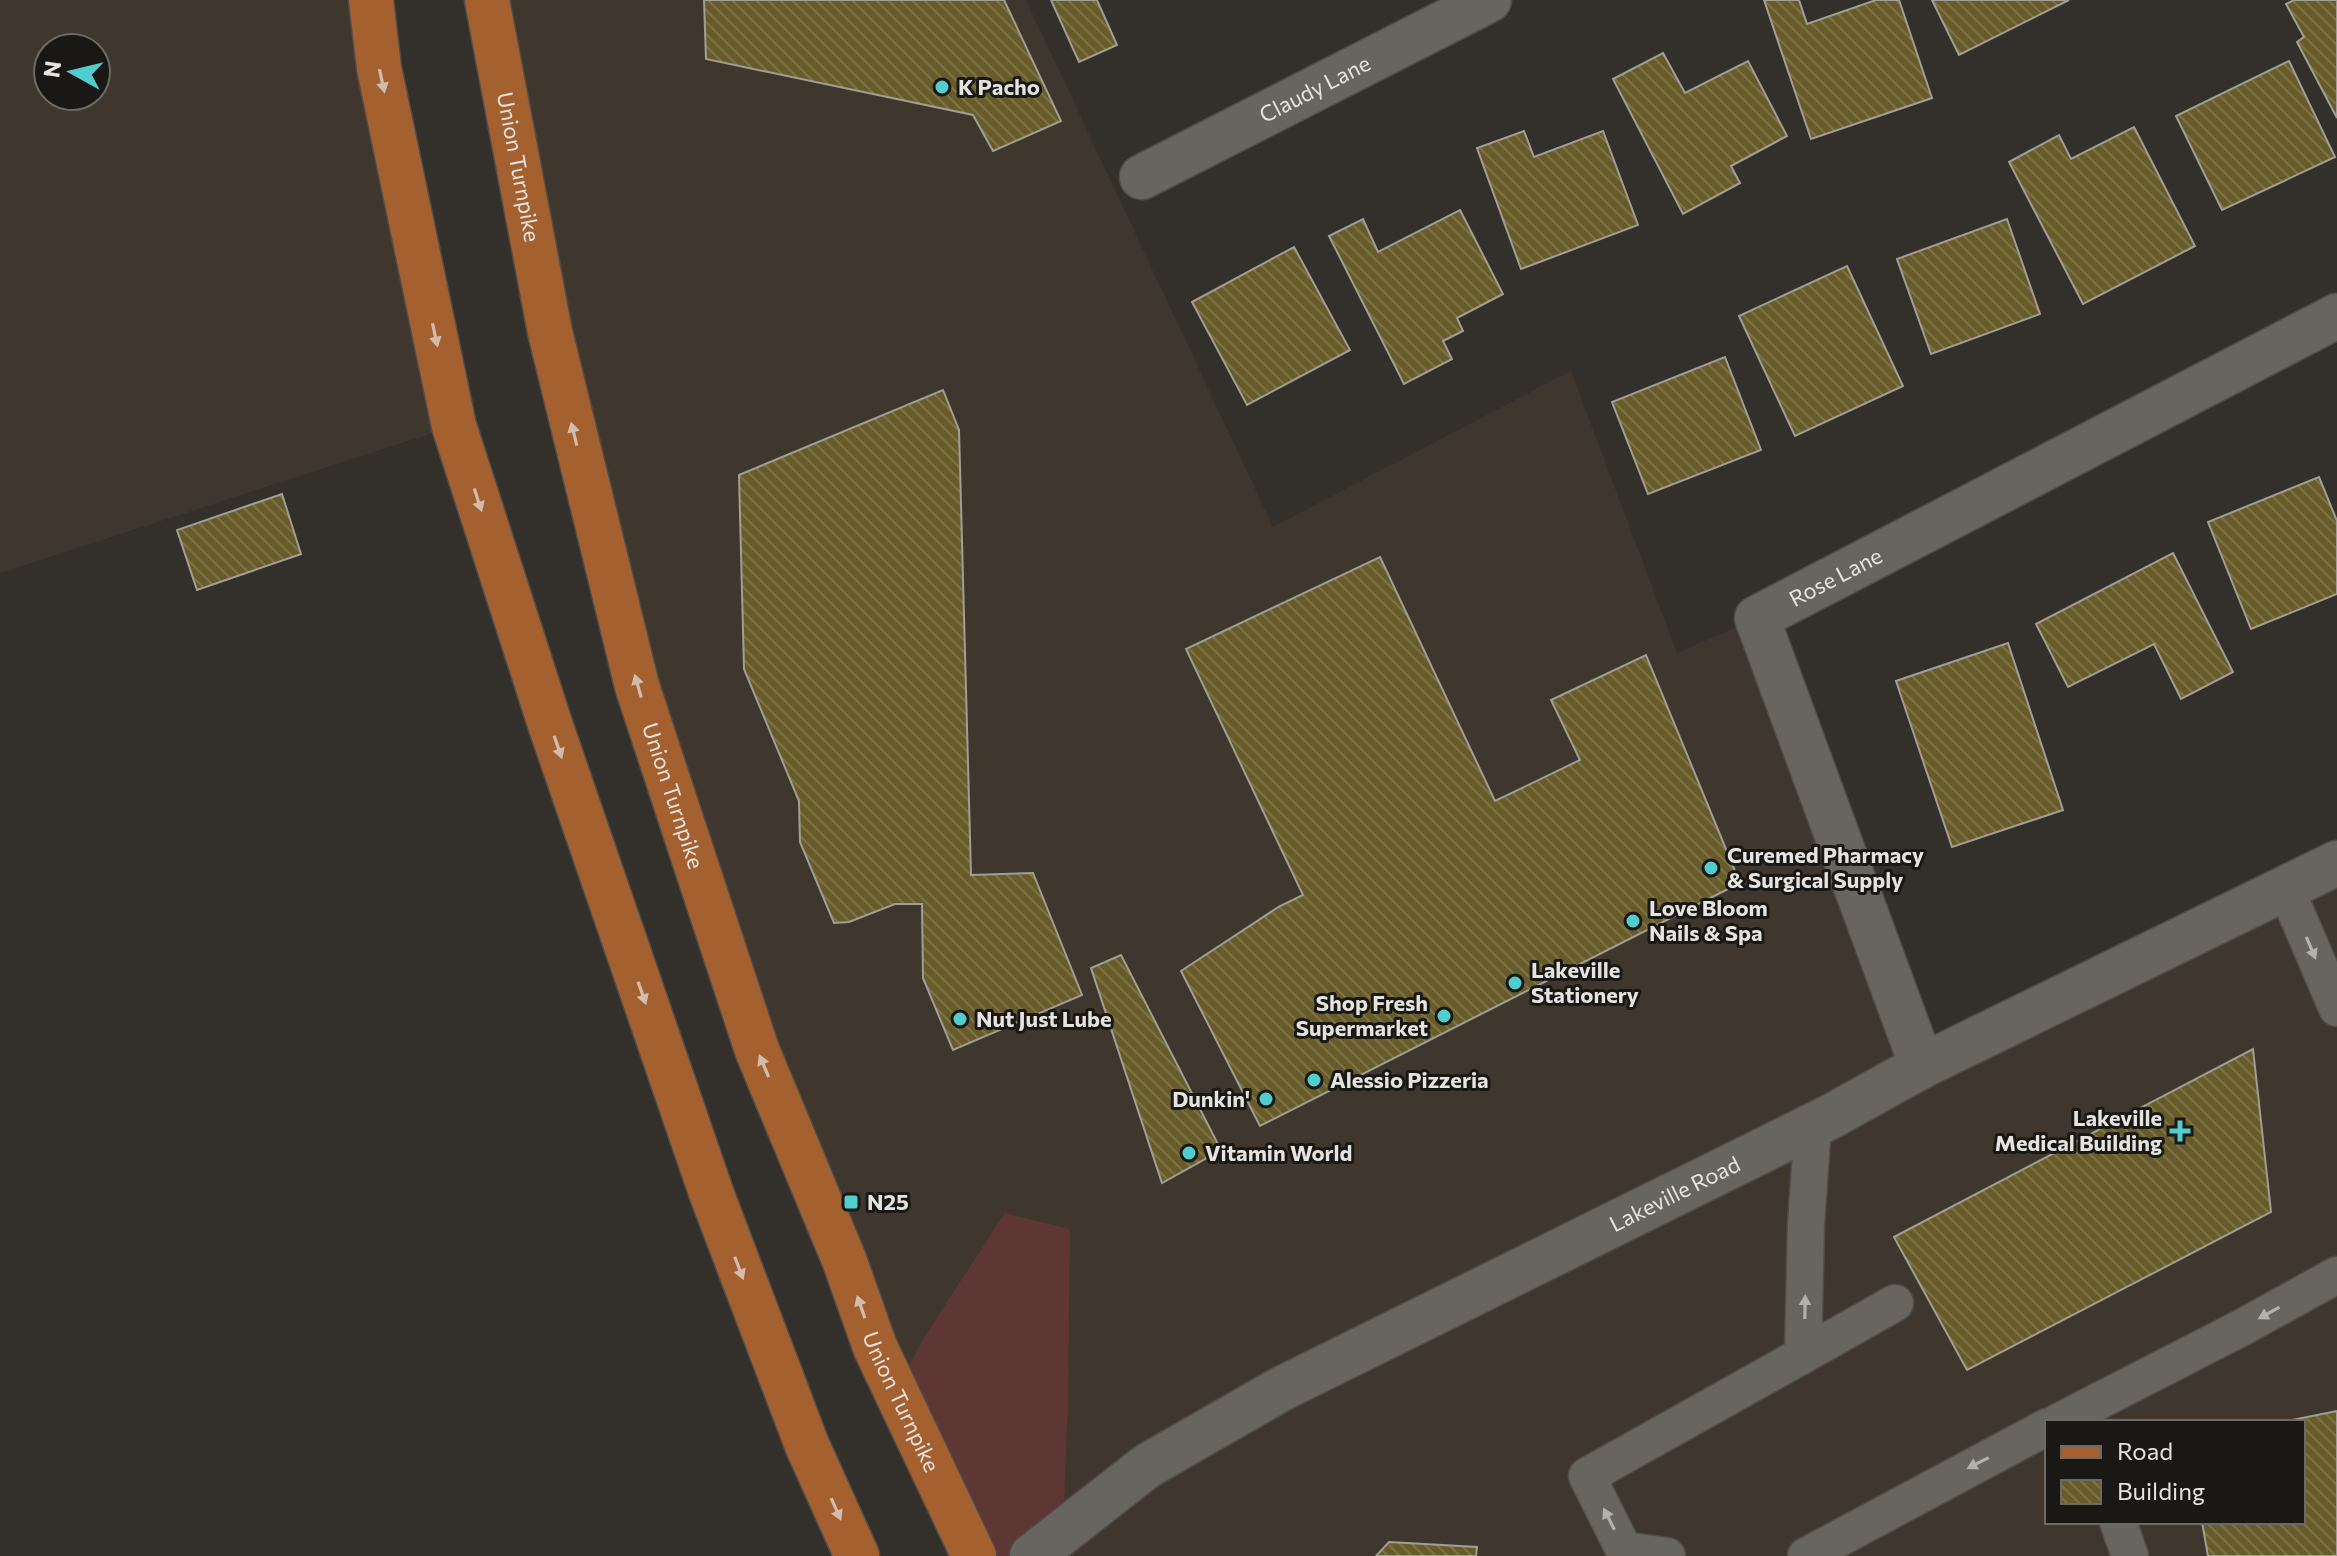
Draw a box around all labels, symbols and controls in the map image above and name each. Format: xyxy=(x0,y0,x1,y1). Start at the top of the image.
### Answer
north arrow xyxy=(32,32,112,112)
street label: Claudy Lane xyxy=(1254,49,1375,128)
text: N xyxy=(37,59,66,79)
one-way arrow xyxy=(376,68,389,93)
place label: K Pacho xyxy=(958,73,1040,100)
marker: K Pacho xyxy=(933,78,951,96)
street label: Union Turnpike xyxy=(492,90,547,244)
one-way arrow xyxy=(429,323,442,348)
one-way arrow xyxy=(568,421,580,446)
one-way arrow xyxy=(472,488,484,512)
street label: Rose Lane xyxy=(1784,541,1886,612)
one-way arrow xyxy=(631,673,643,698)
street label: Union Turnpike xyxy=(637,719,710,872)
one-way arrow xyxy=(552,736,564,760)
place label: Curemed Pharmacy & Surgical Supply xyxy=(1727,841,1924,893)
marker: Curemed Pharmacy & Surgical Supply xyxy=(1702,859,1720,877)
place label: Love Bloom Nails & Spa xyxy=(1649,894,1768,946)
marker: Love Bloom Nails & Spa xyxy=(1624,912,1642,930)
one-way arrow xyxy=(2305,936,2318,960)
place label: Lakeville Stationery xyxy=(1531,956,1639,1008)
marker: Lakeville Stationery xyxy=(1506,974,1524,992)
one-way arrow xyxy=(637,981,649,1005)
place label: Shop Fresh Supermarket xyxy=(1296,989,1428,1041)
place label: Nut Just Lube xyxy=(976,1005,1112,1032)
marker: Shop Fresh Supermarket xyxy=(1435,1007,1453,1025)
marker: Nut Just Lube xyxy=(951,1010,969,1028)
one-way arrow xyxy=(757,1054,770,1077)
place label: Alessio Pizzeria xyxy=(1330,1066,1489,1093)
marker: Alessio Pizzeria xyxy=(1305,1071,1323,1089)
place label: Dunkin' xyxy=(1172,1085,1250,1112)
marker: Dunkin' xyxy=(1257,1090,1275,1108)
place label: Lakeville Medical Building xyxy=(1995,1104,2162,1156)
marker: Lakeville Medical Building xyxy=(2169,1120,2191,1142)
place label: Vitamin World xyxy=(1205,1139,1352,1166)
marker: Vitamin World xyxy=(1180,1144,1198,1162)
street label: Lakeville Road xyxy=(1605,1150,1744,1237)
place label: N25 xyxy=(867,1188,909,1215)
marker: N25 xyxy=(842,1193,860,1211)
one-way arrow xyxy=(733,1256,746,1280)
one-way arrow xyxy=(854,1294,866,1318)
one-way arrow xyxy=(1798,1294,1811,1319)
one-way arrow xyxy=(2258,1306,2280,1320)
street label: Union Turnpike xyxy=(858,1328,946,1476)
legend xyxy=(2045,1420,2305,1524)
text: Road xyxy=(2117,1436,2173,1465)
one-way arrow xyxy=(1966,1456,1989,1470)
text: Building xyxy=(2117,1476,2205,1505)
one-way arrow xyxy=(829,1497,842,1521)
one-way arrow xyxy=(1602,1508,1615,1531)

